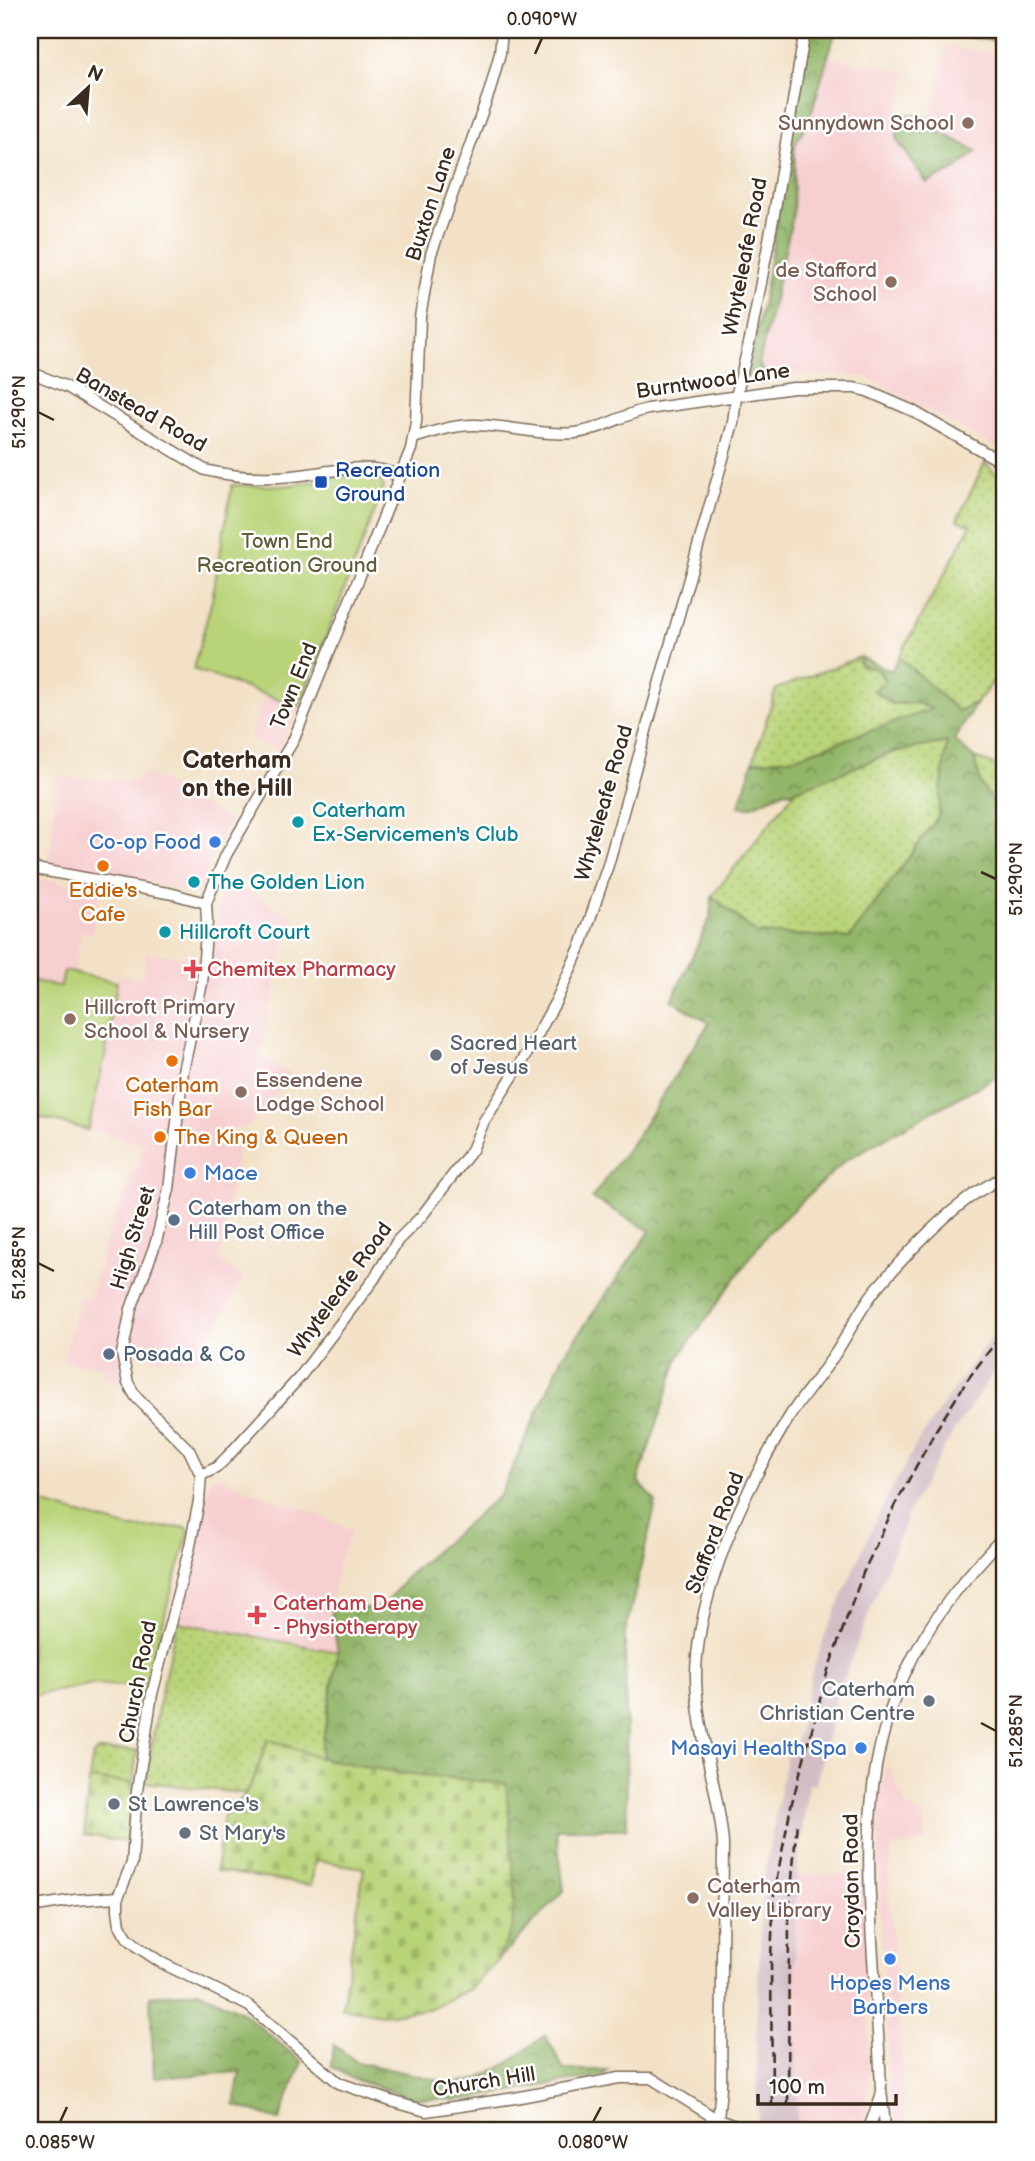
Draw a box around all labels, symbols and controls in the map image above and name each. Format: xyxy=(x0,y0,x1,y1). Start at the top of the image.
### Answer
text: 0.090°W xyxy=(507,9,578,30)
north arrow xyxy=(52,52,122,122)
text: N xyxy=(83,61,106,88)
place label: Sunnydown School xyxy=(778,111,954,136)
marker: Sunnydown School xyxy=(960,115,976,131)
street label: Buxton Lane xyxy=(401,144,461,264)
street label: Whyteleafe Road xyxy=(717,175,773,339)
place label: de Stafford School xyxy=(775,258,877,307)
marker: de Stafford School xyxy=(883,274,899,290)
street label: Burntwood Lane xyxy=(634,358,792,404)
street label: Banstead Road xyxy=(71,362,211,458)
text: 51.290°N xyxy=(9,375,30,449)
place label: Recreation Ground xyxy=(335,458,440,507)
marker: Recreation Ground xyxy=(313,474,329,490)
park label: Town End Recreation Ground xyxy=(196,529,378,578)
street label: Town End xyxy=(265,639,323,733)
street label: Whyteleafe Road xyxy=(570,722,638,884)
district label: Caterham on the Hill xyxy=(182,746,292,803)
place label: Caterham Ex-Servicemen's Club xyxy=(312,798,519,847)
marker: Caterham Ex-Servicemen's Club xyxy=(290,814,306,830)
place label: Co-op Food xyxy=(89,830,201,855)
marker: Co-op Food xyxy=(207,834,223,850)
text: 51.290°N xyxy=(1006,842,1027,916)
marker: Eddie's Cafe xyxy=(95,858,111,874)
place label: The Golden Lion xyxy=(208,870,365,895)
marker: The Golden Lion xyxy=(186,874,202,890)
place label: Eddie's Cafe xyxy=(69,878,137,927)
place label: Hillcroft Court xyxy=(179,920,310,945)
marker: Hillcroft Court xyxy=(157,924,173,940)
place label: Chemitex Pharmacy xyxy=(207,957,396,982)
marker: Chemitex Pharmacy xyxy=(185,961,201,977)
place label: Hillcroft Primary School & Nursery xyxy=(84,995,250,1044)
marker: Hillcroft Primary School & Nursery xyxy=(62,1011,78,1027)
place label: Sacred Heart of Jesus xyxy=(450,1031,578,1080)
marker: Sacred Heart of Jesus xyxy=(428,1047,444,1063)
marker: Caterham Fish Bar xyxy=(164,1053,180,1069)
place label: Essendene Lodge School xyxy=(255,1068,384,1117)
place label: Caterham Fish Bar xyxy=(125,1073,219,1122)
marker: Essendene Lodge School xyxy=(233,1084,249,1100)
place label: The King & Queen xyxy=(174,1125,348,1150)
marker: The King & Queen xyxy=(152,1129,168,1145)
place label: Mace xyxy=(204,1161,258,1186)
marker: Mace xyxy=(182,1165,198,1181)
street label: High Street xyxy=(105,1183,161,1293)
place label: Caterham on the Hill Post Office xyxy=(188,1196,347,1245)
marker: Caterham on the Hill Post Office xyxy=(166,1212,182,1228)
street label: Whyteleafe Road xyxy=(283,1217,397,1363)
text: 51.285°N xyxy=(9,1226,30,1300)
place label: Posada & Co xyxy=(123,1342,246,1367)
marker: Posada & Co xyxy=(101,1346,117,1362)
street label: Stafford Road xyxy=(680,1468,750,1598)
place label: Caterham Dene - Physiotherapy xyxy=(273,1591,424,1640)
marker: Caterham Dene - Physiotherapy xyxy=(247,1605,267,1625)
street label: Church Road xyxy=(114,1618,162,1746)
place label: Caterham Christian Centre xyxy=(760,1677,915,1726)
marker: Caterham Christian Centre xyxy=(921,1693,937,1709)
text: 51.285°N xyxy=(1006,1694,1027,1768)
place label: Masayi Health Spa xyxy=(670,1736,847,1761)
marker: Masayi Health Spa xyxy=(853,1740,869,1756)
place label: St Lawrence's xyxy=(128,1792,259,1817)
marker: St Lawrence's xyxy=(106,1796,122,1812)
street label: Croydon Road xyxy=(838,1813,866,1949)
place label: St Mary's xyxy=(199,1821,286,1846)
marker: St Mary's xyxy=(177,1825,193,1841)
place label: Caterham Valley Library xyxy=(707,1874,832,1923)
marker: Caterham Valley Library xyxy=(685,1890,701,1906)
marker: Hopes Mens Barbers xyxy=(882,1951,898,1967)
place label: Hopes Mens Barbers xyxy=(830,1971,950,2020)
street label: Church Hill xyxy=(431,2062,537,2102)
scale bar xyxy=(758,2063,897,2107)
text: 100 m xyxy=(769,2075,825,2100)
text: 0.085°W xyxy=(25,2132,96,2153)
text: 0.080°W xyxy=(558,2132,629,2153)

